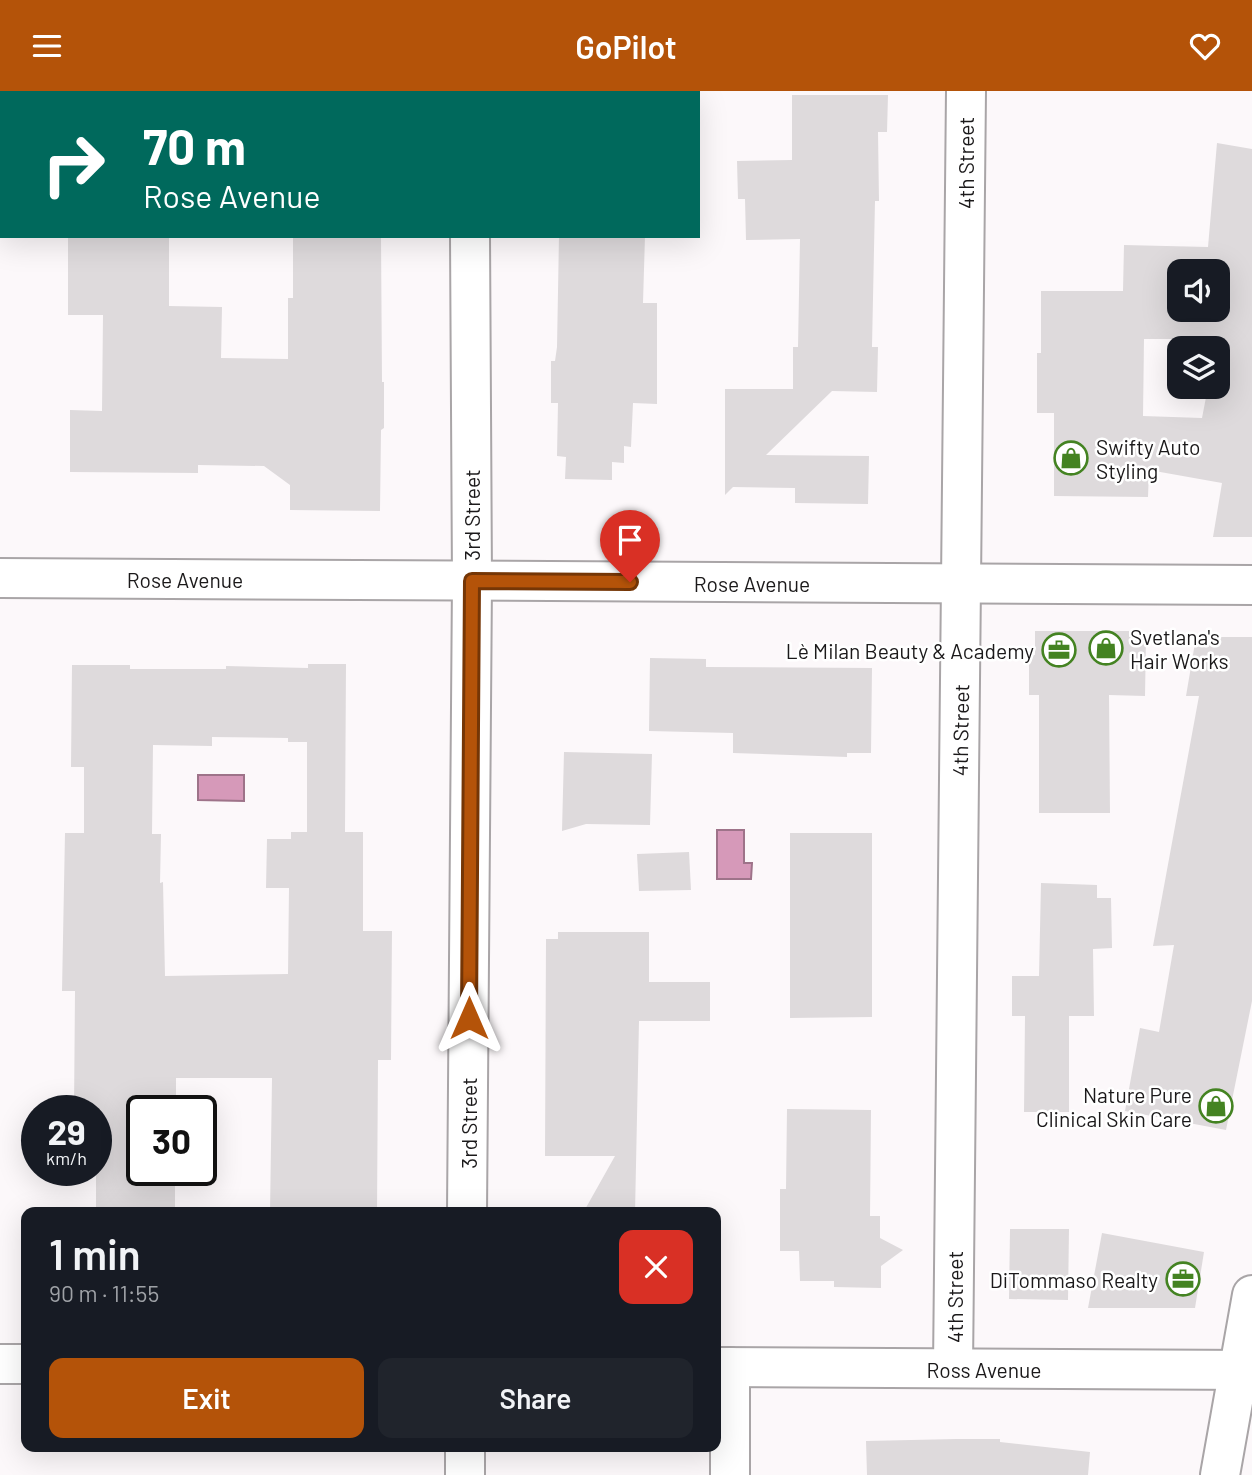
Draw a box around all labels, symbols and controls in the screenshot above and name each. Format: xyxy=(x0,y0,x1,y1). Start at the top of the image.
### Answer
icon: menu xyxy=(28,27,66,65)
text: GoPilot xyxy=(575,27,677,65)
icon: heart xyxy=(1186,27,1224,65)
text: 70 m xyxy=(143,116,246,175)
street label: 4th Street xyxy=(953,117,978,209)
icon: right xyxy=(28,119,119,210)
text: Rose Avenue xyxy=(143,176,320,214)
map controls xyxy=(1167,259,1230,399)
button: sound xyxy=(1167,259,1230,322)
button: layers xyxy=(1167,336,1230,399)
place label: Swifty Auto Styling xyxy=(1096,434,1201,483)
shop icon: Swifty Auto Styling xyxy=(1052,439,1090,477)
street label: 3rd Street xyxy=(459,469,484,561)
pin xyxy=(600,510,660,582)
icon: arrive xyxy=(611,521,649,559)
street label: Rose Avenue xyxy=(127,567,243,592)
street label: Rose Avenue xyxy=(694,571,810,596)
place label: Svetlana's Hair Works xyxy=(1130,624,1229,673)
shop icon: Svetlana's Hair Works xyxy=(1087,629,1125,667)
office icon: Lè Milan Beauty & Academy xyxy=(1040,631,1078,669)
place label: Lè Milan Beauty & Academy xyxy=(786,638,1034,663)
street label: 4th Street xyxy=(947,684,973,776)
position arrow xyxy=(432,981,506,1055)
street label: 3rd Street xyxy=(456,1077,481,1169)
place label: Nature Pure Clinical Skin Care xyxy=(1036,1082,1192,1131)
shop icon: Nature Pure Clinical Skin Care xyxy=(1197,1087,1235,1125)
speed limit sign: 30 xyxy=(126,1095,217,1186)
text: 29 xyxy=(47,1110,86,1152)
text: km/h xyxy=(46,1147,87,1169)
text: 1 min xyxy=(49,1228,141,1278)
button: close xyxy=(619,1230,693,1304)
street label: 4th Street xyxy=(942,1251,967,1343)
office icon: DiTommaso Realty xyxy=(1164,1260,1202,1298)
place label: DiTommaso Realty xyxy=(990,1267,1158,1292)
text: 90 m · 11:55 xyxy=(49,1279,159,1307)
street label: Ross Avenue xyxy=(926,1357,1042,1382)
button: Exit xyxy=(49,1358,364,1438)
button: Share xyxy=(378,1358,693,1438)

